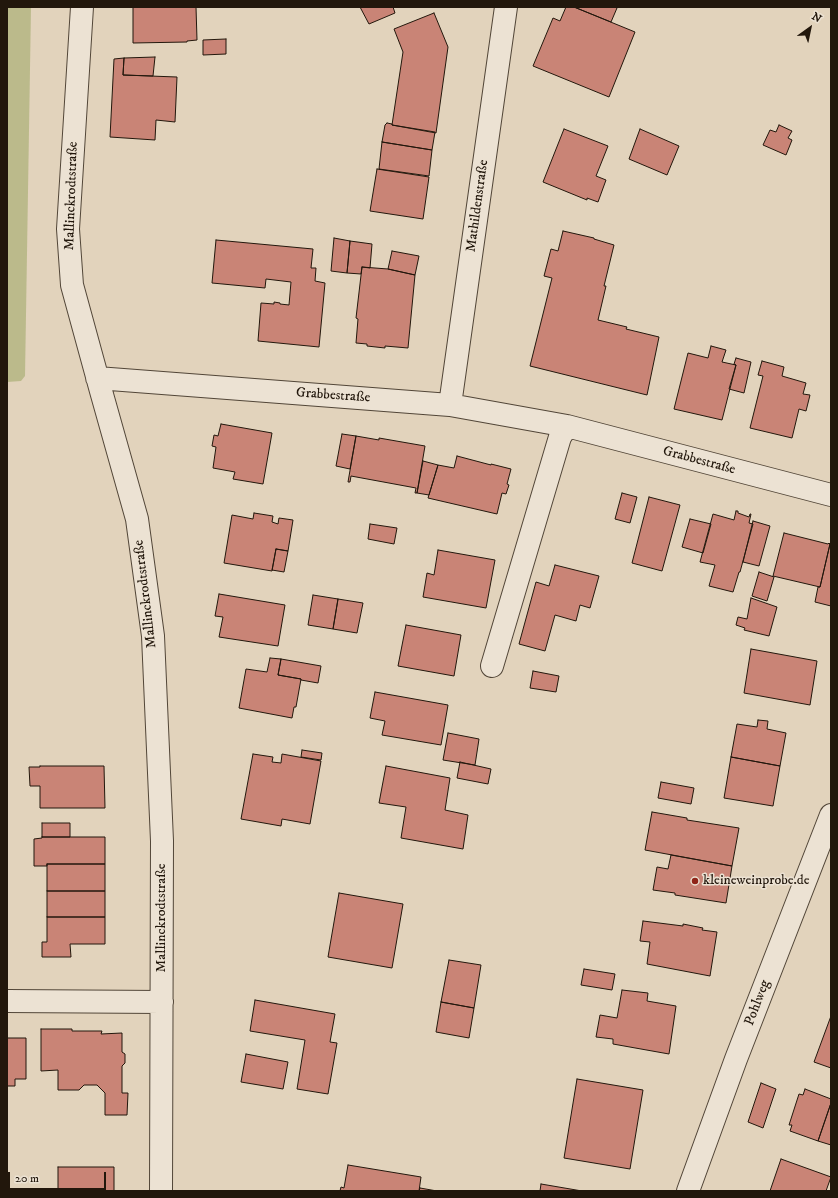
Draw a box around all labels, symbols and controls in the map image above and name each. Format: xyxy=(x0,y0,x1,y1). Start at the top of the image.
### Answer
north arrow xyxy=(790,8,830,48)
text: N xyxy=(809,10,824,26)
street label: Mallinckrodtstraße xyxy=(62,141,82,251)
street label: Mathildenstraße xyxy=(463,159,493,253)
street label: Grabbestraße xyxy=(295,385,371,407)
street label: Grabbestraße xyxy=(661,443,737,479)
street label: Mallinckrodtstraße xyxy=(131,539,161,649)
street label: Mallinckrodtstraße xyxy=(154,863,170,973)
place label: kleineweinprobe.de xyxy=(703,873,810,889)
marker: kleineweinprobe.de xyxy=(690,876,700,886)
street label: Pohlweg xyxy=(742,978,774,1028)
scale bar xyxy=(10,1164,108,1190)
text: 20 m xyxy=(15,1171,39,1186)

